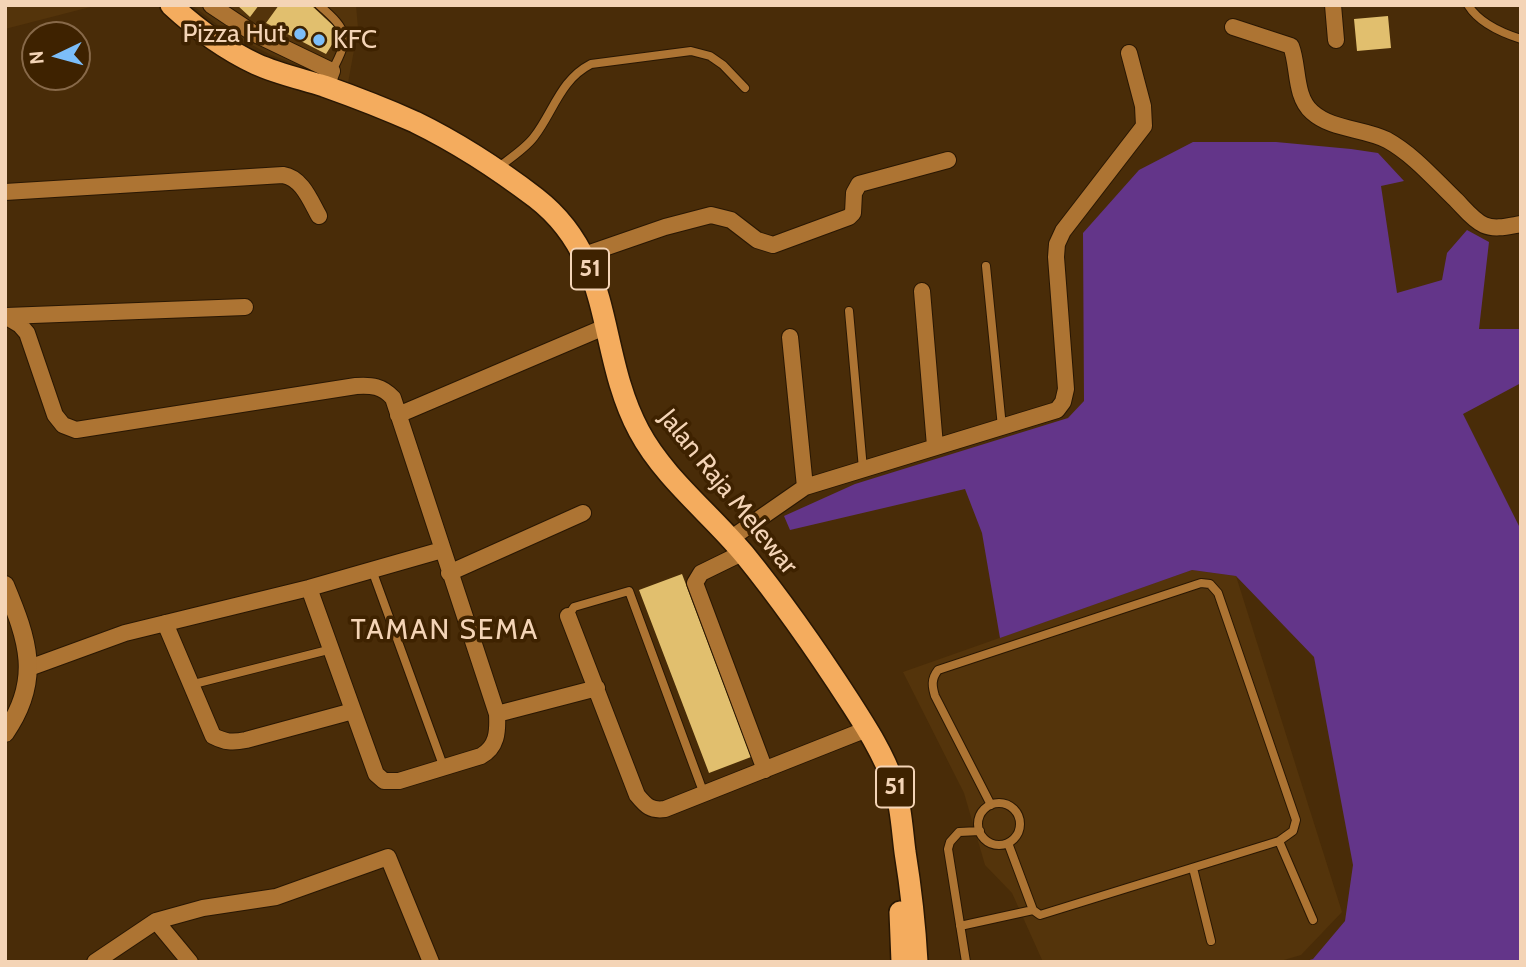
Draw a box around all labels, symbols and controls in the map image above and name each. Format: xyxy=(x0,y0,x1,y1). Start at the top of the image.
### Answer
place label: Pizza Hut xyxy=(182,18,286,50)
north arrow xyxy=(21,21,91,91)
place label: KFC xyxy=(333,24,377,56)
marker: Pizza Hut xyxy=(292,26,308,42)
marker: KFC xyxy=(311,32,327,48)
text: N xyxy=(25,50,49,65)
road number: 51 xyxy=(571,248,609,290)
street label: Jalan Raja Melewar xyxy=(652,403,804,581)
district label: TAMAN SEMA xyxy=(352,614,538,648)
road number: 51 xyxy=(876,766,914,808)

